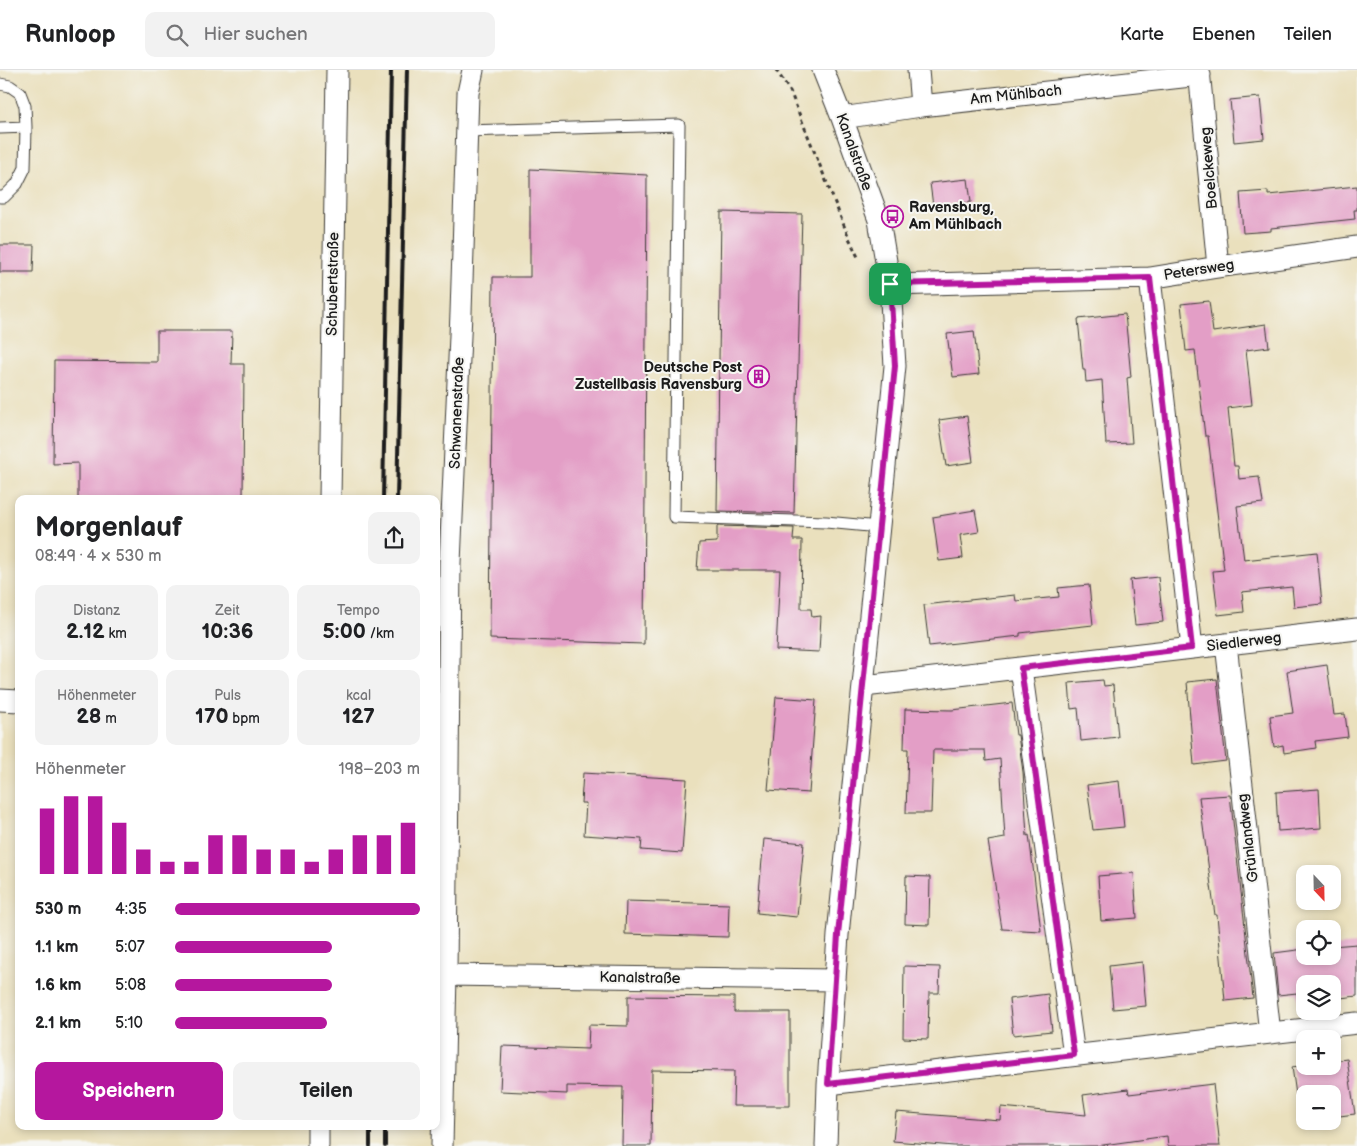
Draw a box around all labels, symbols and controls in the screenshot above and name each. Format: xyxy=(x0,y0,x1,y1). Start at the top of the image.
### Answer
search box xyxy=(145,12,495,57)
text: Runloop xyxy=(25,20,115,49)
icon: search xyxy=(163,21,191,49)
text: Hier suchen xyxy=(203,23,308,46)
text: Karte xyxy=(1120,24,1164,45)
text: Ebenen xyxy=(1192,24,1255,45)
text: Teilen xyxy=(1283,24,1332,45)
street label: Am Mühlbach xyxy=(969,81,1063,109)
street label: Kanalstraße xyxy=(831,111,877,193)
street label: Boelckeweg xyxy=(1196,126,1222,210)
place label: Ravensburg, Am Mühlbach xyxy=(908,198,1002,234)
bus stop icon: Ravensburg, Am Mühlbach xyxy=(881,204,905,228)
street label: Schubertstraße xyxy=(323,232,343,336)
street label: Petersweg xyxy=(1162,255,1236,285)
pin xyxy=(869,263,911,305)
icon: arrive xyxy=(876,270,904,298)
street label: Schwanenstraße xyxy=(446,356,468,470)
place label: Deutsche Post Zustellbasis Ravensburg xyxy=(575,358,742,394)
building icon: Deutsche Post Zustellbasis Ravensburg xyxy=(746,364,770,388)
text: Morgenlauf xyxy=(35,511,182,544)
button: share xyxy=(368,512,420,564)
text: 08:49 · 4 × 530 m xyxy=(35,547,161,566)
text: Distanz xyxy=(73,602,120,619)
text: Zeit xyxy=(215,602,240,619)
text: Tempo xyxy=(337,602,380,619)
text: 2.12 xyxy=(66,619,105,644)
text: 10:36 xyxy=(202,619,253,644)
text: 5:00 xyxy=(323,619,366,644)
text: km xyxy=(105,625,127,642)
text: /km xyxy=(366,625,394,642)
street label: Siedlerweg xyxy=(1206,628,1282,656)
text: Höhenmeter xyxy=(57,687,136,704)
text: Puls xyxy=(214,687,241,704)
text: kcal xyxy=(346,687,371,704)
text: 28 xyxy=(76,704,101,729)
text: 170 xyxy=(195,704,229,729)
text: 127 xyxy=(342,704,375,729)
text: m xyxy=(101,710,117,727)
text: bpm xyxy=(229,710,260,727)
text: Höhenmeter xyxy=(35,760,125,779)
text: 198–203 m xyxy=(338,760,420,779)
street label: Grünlandweg xyxy=(1233,793,1263,883)
north arrow xyxy=(1296,865,1341,910)
map controls xyxy=(1296,865,1341,1130)
text: 530 m xyxy=(35,900,82,919)
text: 4:35 xyxy=(115,900,147,919)
button: locate xyxy=(1296,920,1341,965)
text: 1.1 km xyxy=(35,938,78,957)
text: 5:07 xyxy=(115,938,145,957)
street label: Kanalstraße xyxy=(599,968,681,988)
button: layers xyxy=(1296,975,1341,1020)
text: 1.6 km xyxy=(35,976,81,995)
text: 5:08 xyxy=(115,976,146,995)
text: 2.1 km xyxy=(35,1014,81,1033)
text: 5:10 xyxy=(115,1014,143,1033)
button: + xyxy=(1296,1030,1341,1075)
button: Speichern xyxy=(35,1062,223,1120)
button: Teilen xyxy=(233,1062,420,1120)
button: − xyxy=(1296,1085,1341,1130)

